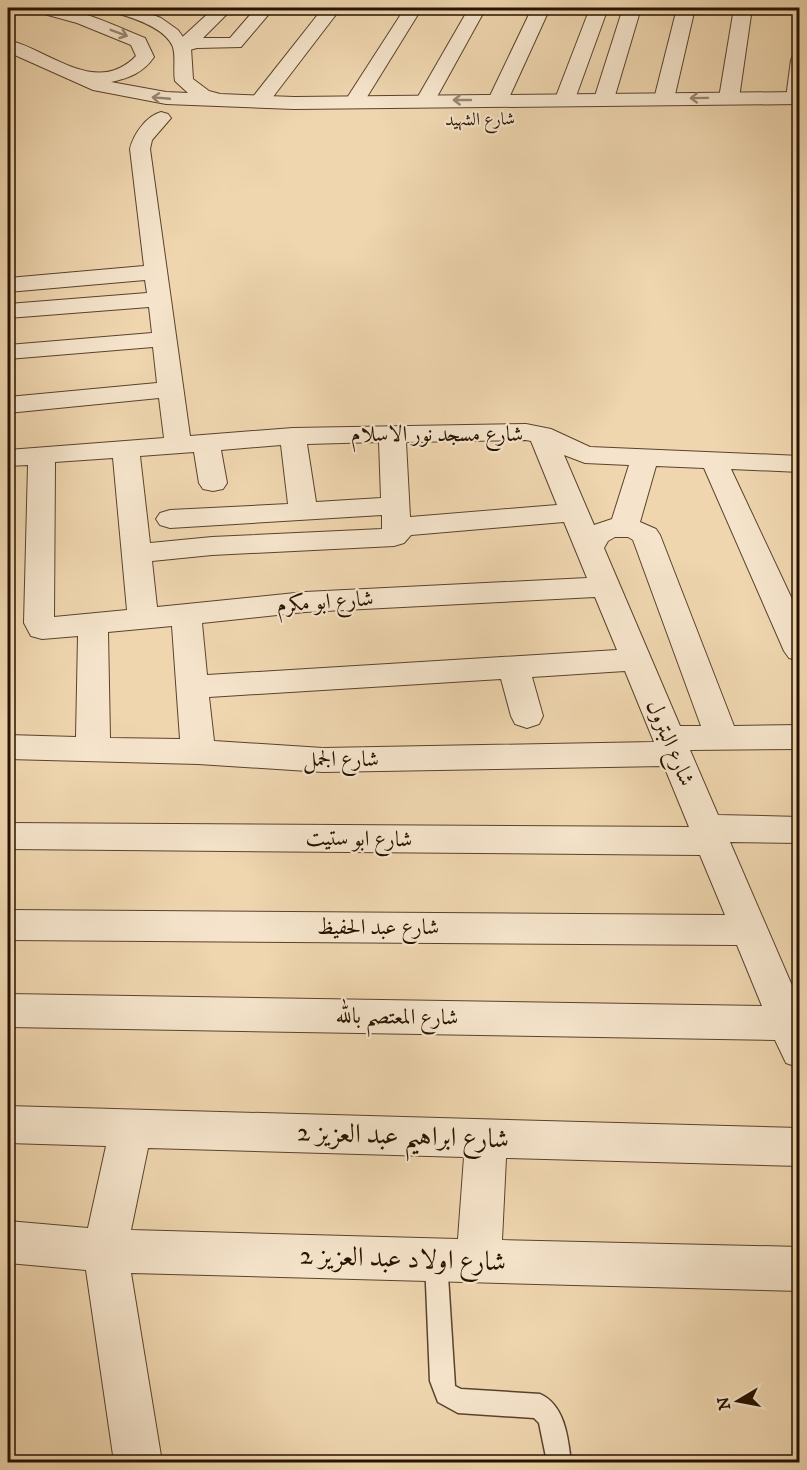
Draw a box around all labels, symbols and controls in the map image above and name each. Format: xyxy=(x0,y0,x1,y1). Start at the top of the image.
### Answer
one-way arrow xyxy=(109,28,127,39)
one-way arrow xyxy=(152,92,172,103)
one-way arrow xyxy=(690,93,710,104)
one-way arrow xyxy=(453,94,473,106)
street label: شارع الشهيد xyxy=(445,108,515,135)
street label: شارع مسجد نور الاسلام xyxy=(351,421,523,453)
street label: شارع ابو مكرم xyxy=(276,585,375,624)
street label: شارع البترول xyxy=(636,696,700,792)
street label: شارع الجمل xyxy=(303,746,379,777)
street label: شارع ابو ستيت xyxy=(305,825,413,857)
street label: شارع عبد الحفيظ xyxy=(317,914,439,945)
street label: شارع المعتصم بالله xyxy=(335,997,459,1039)
street label: شارع ابراهيم عبد العزيز 2 xyxy=(296,1115,510,1166)
street label: شارع اولاد عبد العزيز 2 xyxy=(299,1238,507,1284)
north arrow xyxy=(708,1371,768,1431)
text: N xyxy=(713,1395,735,1412)

